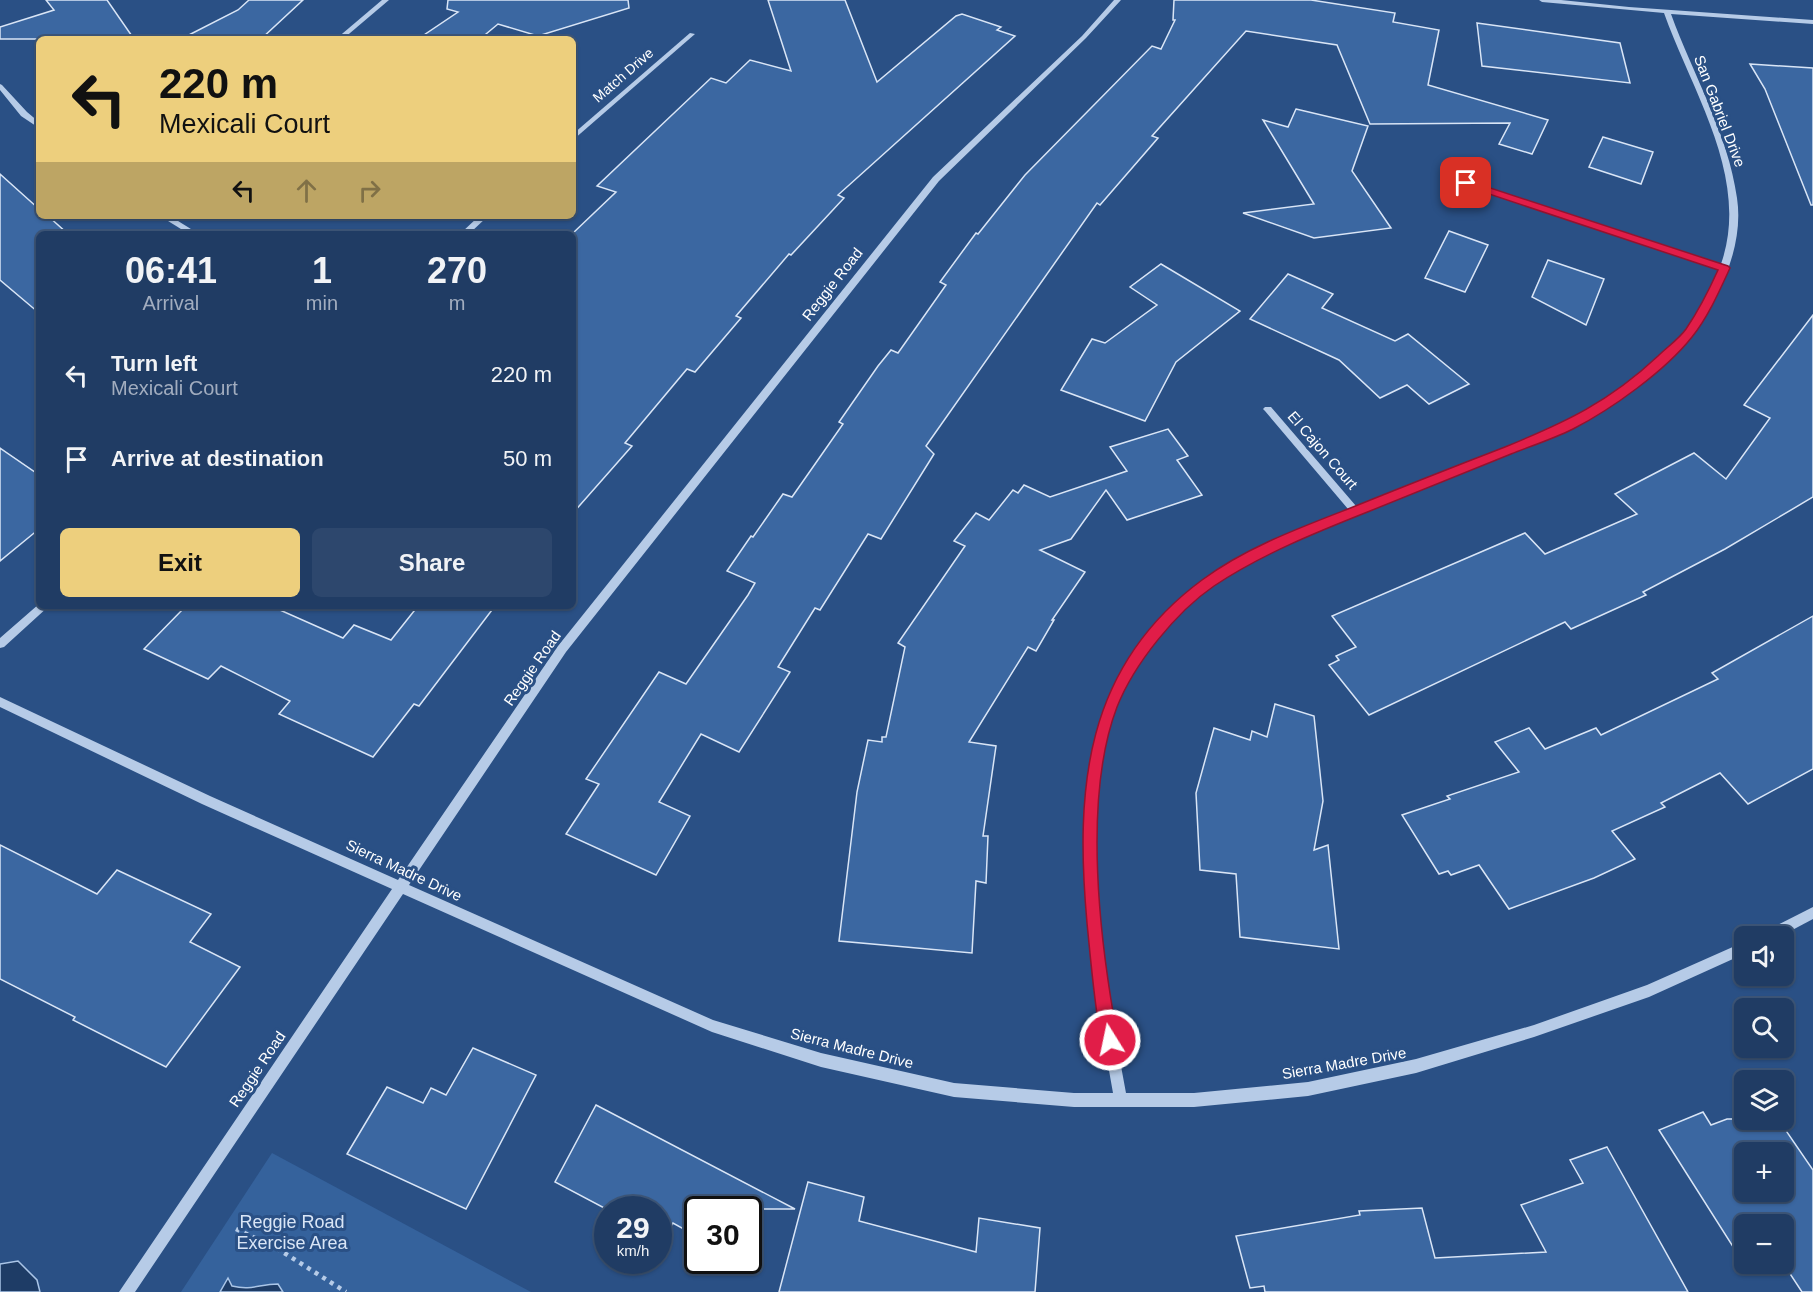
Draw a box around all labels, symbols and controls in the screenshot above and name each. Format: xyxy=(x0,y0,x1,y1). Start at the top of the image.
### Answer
street label: Match Drive xyxy=(590,44,657,106)
street label: San Gabriel Drive xyxy=(1691,53,1749,169)
icon: left xyxy=(60,60,138,138)
text: 220 m xyxy=(159,60,278,107)
text: Mexicali Court xyxy=(159,109,330,139)
pin xyxy=(1440,157,1491,208)
icon: arrive xyxy=(1449,166,1482,199)
icon: left xyxy=(227,174,260,207)
icon: ahead xyxy=(290,174,323,207)
icon: right xyxy=(353,174,386,207)
street label: Reggie Road xyxy=(798,244,866,324)
text: 06:41 xyxy=(125,250,217,291)
text: 1 xyxy=(312,250,332,291)
text: 270 xyxy=(427,250,487,291)
text: Arrival xyxy=(143,292,199,314)
text: min xyxy=(306,292,338,314)
text: m xyxy=(449,292,465,314)
text: Turn left xyxy=(111,351,197,376)
icon: left xyxy=(60,359,93,392)
text: 220 m xyxy=(491,362,552,387)
text: Mexicali Court xyxy=(111,377,238,399)
street label: El Cajon Court xyxy=(1285,408,1362,493)
icon: arrive xyxy=(60,443,93,476)
text: Arrive at destination xyxy=(111,446,324,471)
text: 50 m xyxy=(503,446,552,471)
button: Exit xyxy=(60,528,300,597)
button: Share xyxy=(312,528,552,597)
street label: Reggie Road xyxy=(500,627,564,709)
street label: Sierra Madre Drive xyxy=(343,836,465,904)
map controls xyxy=(1734,926,1794,1274)
button: sound xyxy=(1734,926,1794,986)
button: search xyxy=(1734,998,1794,1058)
position arrow xyxy=(1078,1008,1142,1072)
street label: Sierra Madre Drive xyxy=(789,1025,915,1071)
street label: Reggie Road xyxy=(225,1028,289,1110)
street label: Sierra Madre Drive xyxy=(1281,1044,1407,1082)
button: layers xyxy=(1734,1070,1794,1130)
button: + xyxy=(1734,1142,1794,1202)
speed limit sign: 30 xyxy=(684,1196,762,1274)
text: 29 xyxy=(616,1211,650,1244)
park label: Reggie Road Exercise Area xyxy=(236,1212,349,1253)
button: − xyxy=(1734,1214,1794,1274)
text: km/h xyxy=(617,1242,649,1259)

